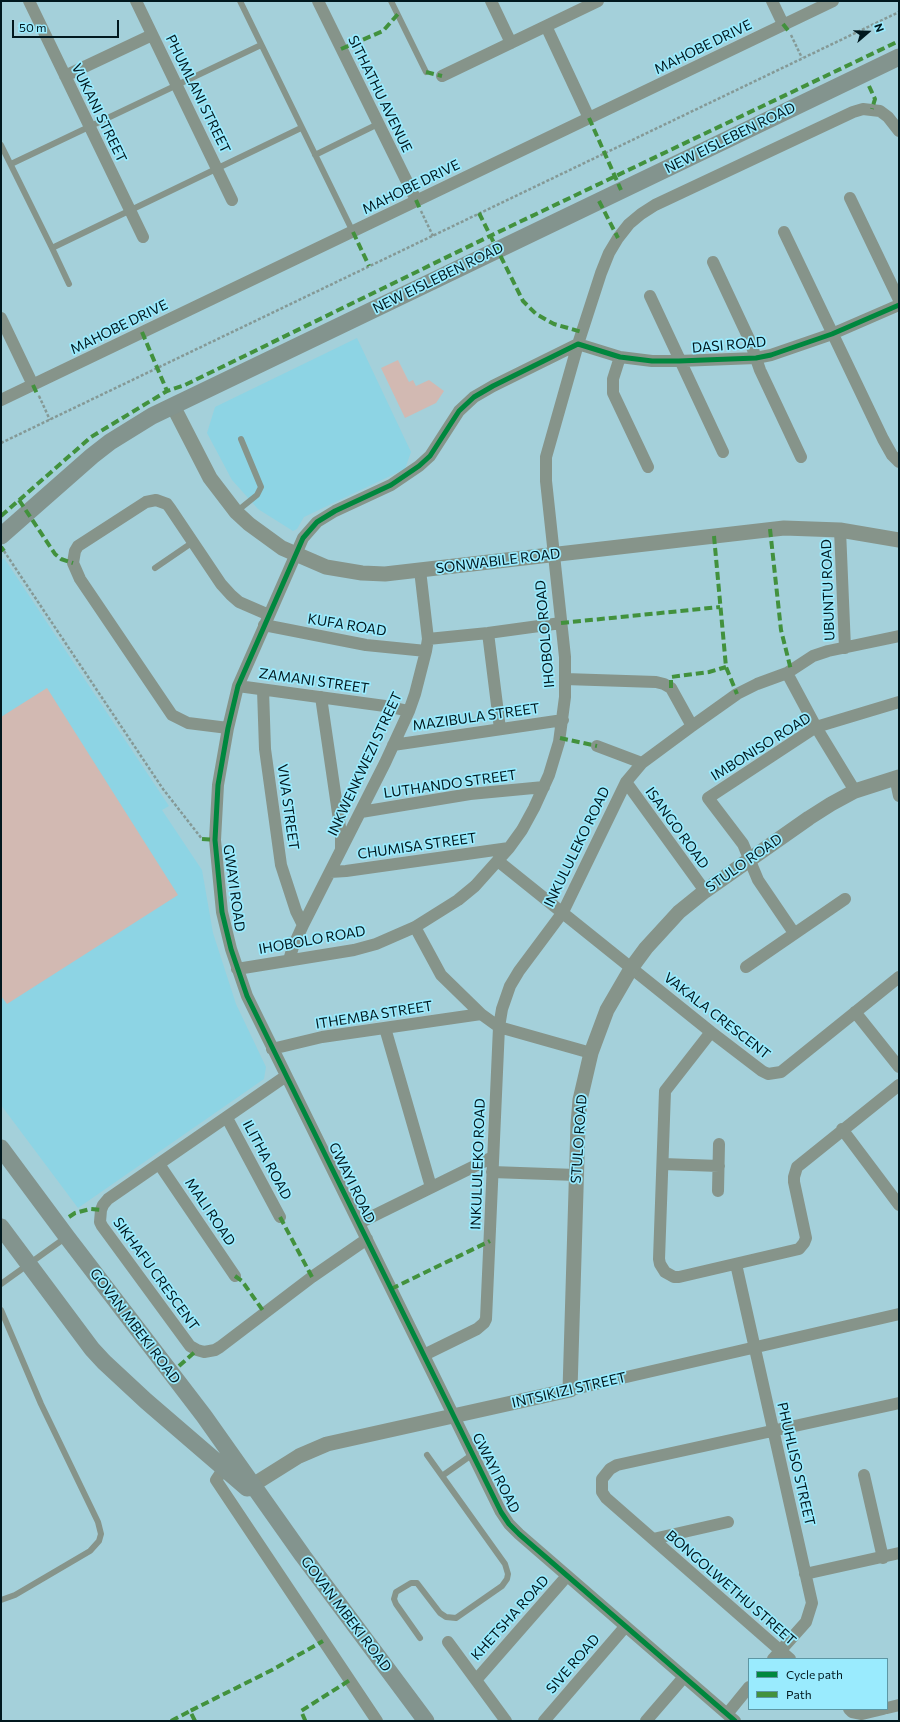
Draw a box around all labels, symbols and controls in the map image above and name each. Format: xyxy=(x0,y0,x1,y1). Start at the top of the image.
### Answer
scale bar xyxy=(14,12,121,38)
north arrow xyxy=(848,12,888,52)
street label: MAHOBE DRIVE xyxy=(651,16,755,78)
text: 50 m xyxy=(19,20,47,34)
text: N xyxy=(872,22,887,34)
street label: PHUMLANI STREET xyxy=(162,32,234,156)
street label: SITHATHU AVENUE xyxy=(344,33,416,155)
street label: VUKANI STREET xyxy=(68,61,130,165)
street label: NEW EISLEBEN ROAD xyxy=(662,99,798,177)
street label: MAHOBE DRIVE xyxy=(359,156,463,218)
street label: NEW EISLEBEN ROAD xyxy=(370,239,506,317)
street label: MAHOBE DRIVE xyxy=(67,296,171,358)
street label: DASI ROAD xyxy=(691,333,767,357)
street label: UBUNTU ROAD xyxy=(818,539,838,641)
street label: SONWABILE ROAD xyxy=(435,545,561,577)
street label: IHOBOLO ROAD xyxy=(532,579,558,689)
street label: KUFA ROAD xyxy=(306,610,388,640)
street label: ZAMANI STREET xyxy=(258,665,370,697)
street label: INKWENKWEZI STREET xyxy=(324,689,406,839)
street label: MAZIBULA STREET xyxy=(411,700,541,734)
street label: IMBONISO ROAD xyxy=(708,709,814,785)
street label: VIVA STREET xyxy=(274,763,302,851)
street label: LUTHANDO STREET xyxy=(382,766,518,802)
street label: INKULULEKO ROAD xyxy=(541,784,613,910)
street label: ISANGO ROAD xyxy=(642,784,712,872)
street label: CHUMISA STREET xyxy=(356,829,478,863)
street label: STULO ROAD xyxy=(703,831,785,895)
street label: GWAYI ROAD xyxy=(220,843,248,933)
street label: IHOBOLO ROAD xyxy=(257,922,367,958)
street label: VAKALA CRESCENT xyxy=(660,969,774,1063)
street label: ITHEMBA STREET xyxy=(314,997,434,1033)
street label: STULO ROAD xyxy=(568,1094,590,1184)
street label: INKULULEKO ROAD xyxy=(467,1098,489,1230)
street label: ILITHA ROAD xyxy=(239,1117,295,1203)
street label: GWAYI ROAD xyxy=(325,1140,379,1226)
street label: MALI ROAD xyxy=(181,1175,239,1249)
street label: SIKHAFU CRESCENT xyxy=(109,1214,203,1334)
street label: GOVAN MBEKI ROAD xyxy=(86,1265,184,1387)
street label: INTSIKIZI STREET xyxy=(510,1369,628,1411)
street label: PHUHLISO STREET xyxy=(774,1401,818,1527)
street label: GWAYI ROAD xyxy=(469,1430,523,1516)
street label: BONGOLWETHU STREET xyxy=(663,1527,799,1649)
street label: GOVAN MBEKI ROAD xyxy=(297,1553,395,1675)
street label: KHETSHA ROAD xyxy=(468,1572,552,1664)
street label: SIVE ROAD xyxy=(543,1631,603,1697)
legend xyxy=(748,1658,888,1710)
text: Cycle path xyxy=(786,1667,843,1681)
text: Path xyxy=(786,1687,812,1701)

